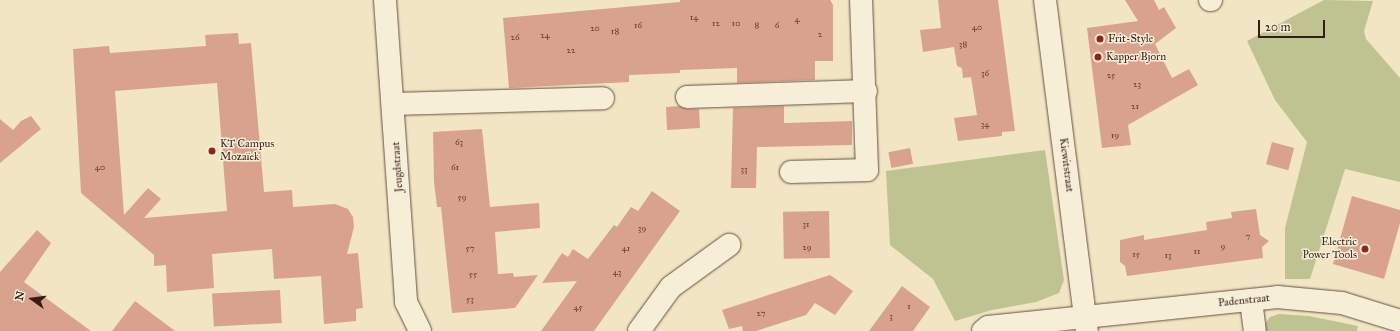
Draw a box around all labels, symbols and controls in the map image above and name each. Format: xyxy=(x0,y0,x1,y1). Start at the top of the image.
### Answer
house number: 14 xyxy=(690,12,698,22)
scale bar xyxy=(1260,12,1327,38)
house number: 4 xyxy=(794,14,800,24)
house number: 12 xyxy=(712,18,720,28)
house number: 10 xyxy=(732,18,740,28)
house number: 16 xyxy=(634,20,642,30)
house number: 8 xyxy=(755,20,759,30)
house number: 6 xyxy=(775,20,779,30)
text: 20 m xyxy=(1265,20,1291,34)
house number: 40 xyxy=(972,22,982,32)
house number: 20 xyxy=(590,23,600,33)
house number: 18 xyxy=(611,26,619,36)
house number: 2 xyxy=(818,29,822,39)
house number: 24 xyxy=(540,30,550,40)
house number: 26 xyxy=(510,32,520,42)
place label: Frit-Style xyxy=(1108,32,1153,46)
marker: Frit-Style xyxy=(1095,34,1105,44)
house number: 38 xyxy=(959,39,967,49)
house number: 22 xyxy=(567,45,575,55)
place label: Kapper Bjorn xyxy=(1106,50,1166,64)
marker: Kapper Bjorn xyxy=(1093,52,1103,62)
house number: 36 xyxy=(981,68,989,78)
house number: 25 xyxy=(1107,70,1115,80)
house number: 23 xyxy=(1133,79,1141,89)
house number: 21 xyxy=(1131,101,1139,111)
house number: 34 xyxy=(981,119,989,129)
house number: 19 xyxy=(1111,130,1119,140)
house number: 63 xyxy=(455,137,463,147)
street label: Kiewitstraat xyxy=(1056,137,1076,193)
place label: KT Campus Mozaïek xyxy=(220,138,274,164)
street label: Jeugdstraat xyxy=(390,141,406,193)
marker: KT Campus Mozaïek xyxy=(207,146,217,156)
house number: 40 xyxy=(95,162,105,172)
house number: 61 xyxy=(451,162,459,172)
house number: 33 xyxy=(740,164,748,174)
house number: 59 xyxy=(457,192,467,202)
house number: 31 xyxy=(802,219,810,229)
house number: 39 xyxy=(638,223,646,233)
house number: 7 xyxy=(1246,231,1250,241)
place label: Electric Power Tools xyxy=(1302,236,1357,262)
house number: 9 xyxy=(1221,241,1225,251)
house number: 29 xyxy=(802,242,812,252)
house number: 57 xyxy=(466,243,474,253)
house number: 41 xyxy=(622,243,630,253)
marker: Electric Power Tools xyxy=(1360,244,1370,254)
house number: 11 xyxy=(1193,246,1201,256)
house number: 15 xyxy=(1132,249,1140,259)
house number: 13 xyxy=(1164,250,1172,260)
house number: 43 xyxy=(613,267,621,277)
house number: 55 xyxy=(469,269,477,279)
north arrow xyxy=(12,279,52,319)
text: N xyxy=(12,290,27,302)
street label: Padenstraat xyxy=(1217,292,1271,310)
house number: 53 xyxy=(466,294,474,304)
house number: 1 xyxy=(907,301,911,311)
house number: 45 xyxy=(573,302,583,312)
house number: 27 xyxy=(756,308,766,318)
house number: 3 xyxy=(889,311,893,321)

